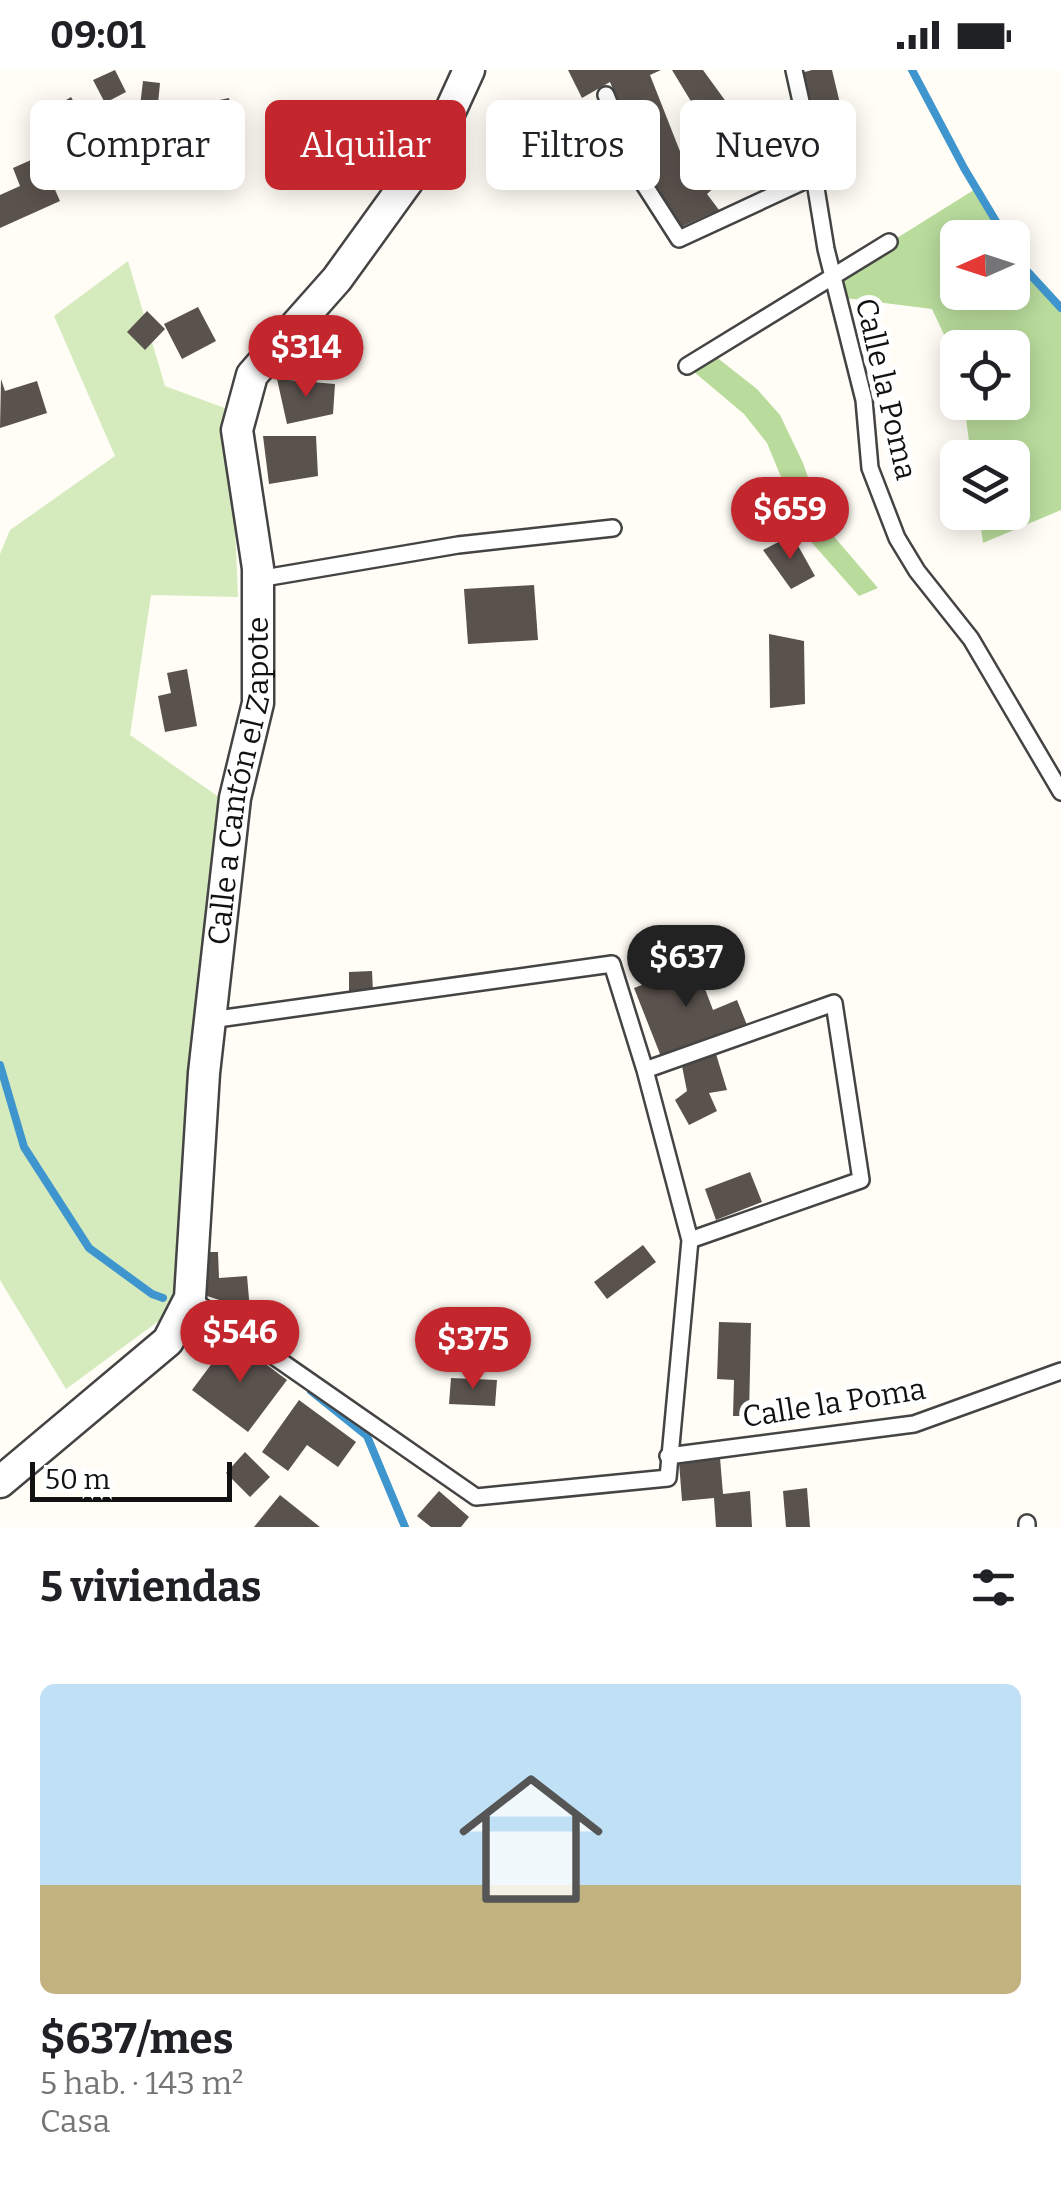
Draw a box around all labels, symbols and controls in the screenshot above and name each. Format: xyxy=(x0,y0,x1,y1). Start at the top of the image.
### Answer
text: 09:01 xyxy=(50,12,146,58)
chip: Comprar xyxy=(30,100,245,190)
chip: Alquilar xyxy=(265,100,466,190)
chip: Filtros xyxy=(486,100,660,190)
chip: Nuevo xyxy=(680,100,856,190)
north arrow xyxy=(940,220,1030,310)
map controls xyxy=(940,220,1030,530)
street label: Calle la Poma xyxy=(848,295,924,483)
pin: $314 xyxy=(247,315,365,400)
text: $314 xyxy=(270,328,342,366)
button: locate xyxy=(940,330,1030,420)
button: layers xyxy=(940,440,1030,530)
pin: $659 xyxy=(731,477,849,562)
text: $659 xyxy=(753,490,827,528)
street label: Calle a Cantón el Zapote xyxy=(201,616,277,947)
pin: $637 xyxy=(627,925,745,1010)
text: $637 xyxy=(649,938,723,976)
pin: $546 xyxy=(181,1300,299,1385)
pin: $375 xyxy=(414,1307,532,1392)
text: $546 xyxy=(202,1313,278,1351)
text: $375 xyxy=(437,1320,509,1358)
street label: Calle la Poma xyxy=(740,1371,928,1435)
scale bar xyxy=(30,1457,232,1502)
text: 50 m xyxy=(45,1463,110,1496)
icon: filters xyxy=(966,1560,1021,1615)
text: 5 viviendas xyxy=(40,1562,261,1612)
icon: home xyxy=(441,1749,621,1929)
text: $637/mes xyxy=(40,2014,233,2064)
text: 5 hab. · 143 m² xyxy=(40,2064,243,2102)
text: Casa xyxy=(40,2102,110,2140)

